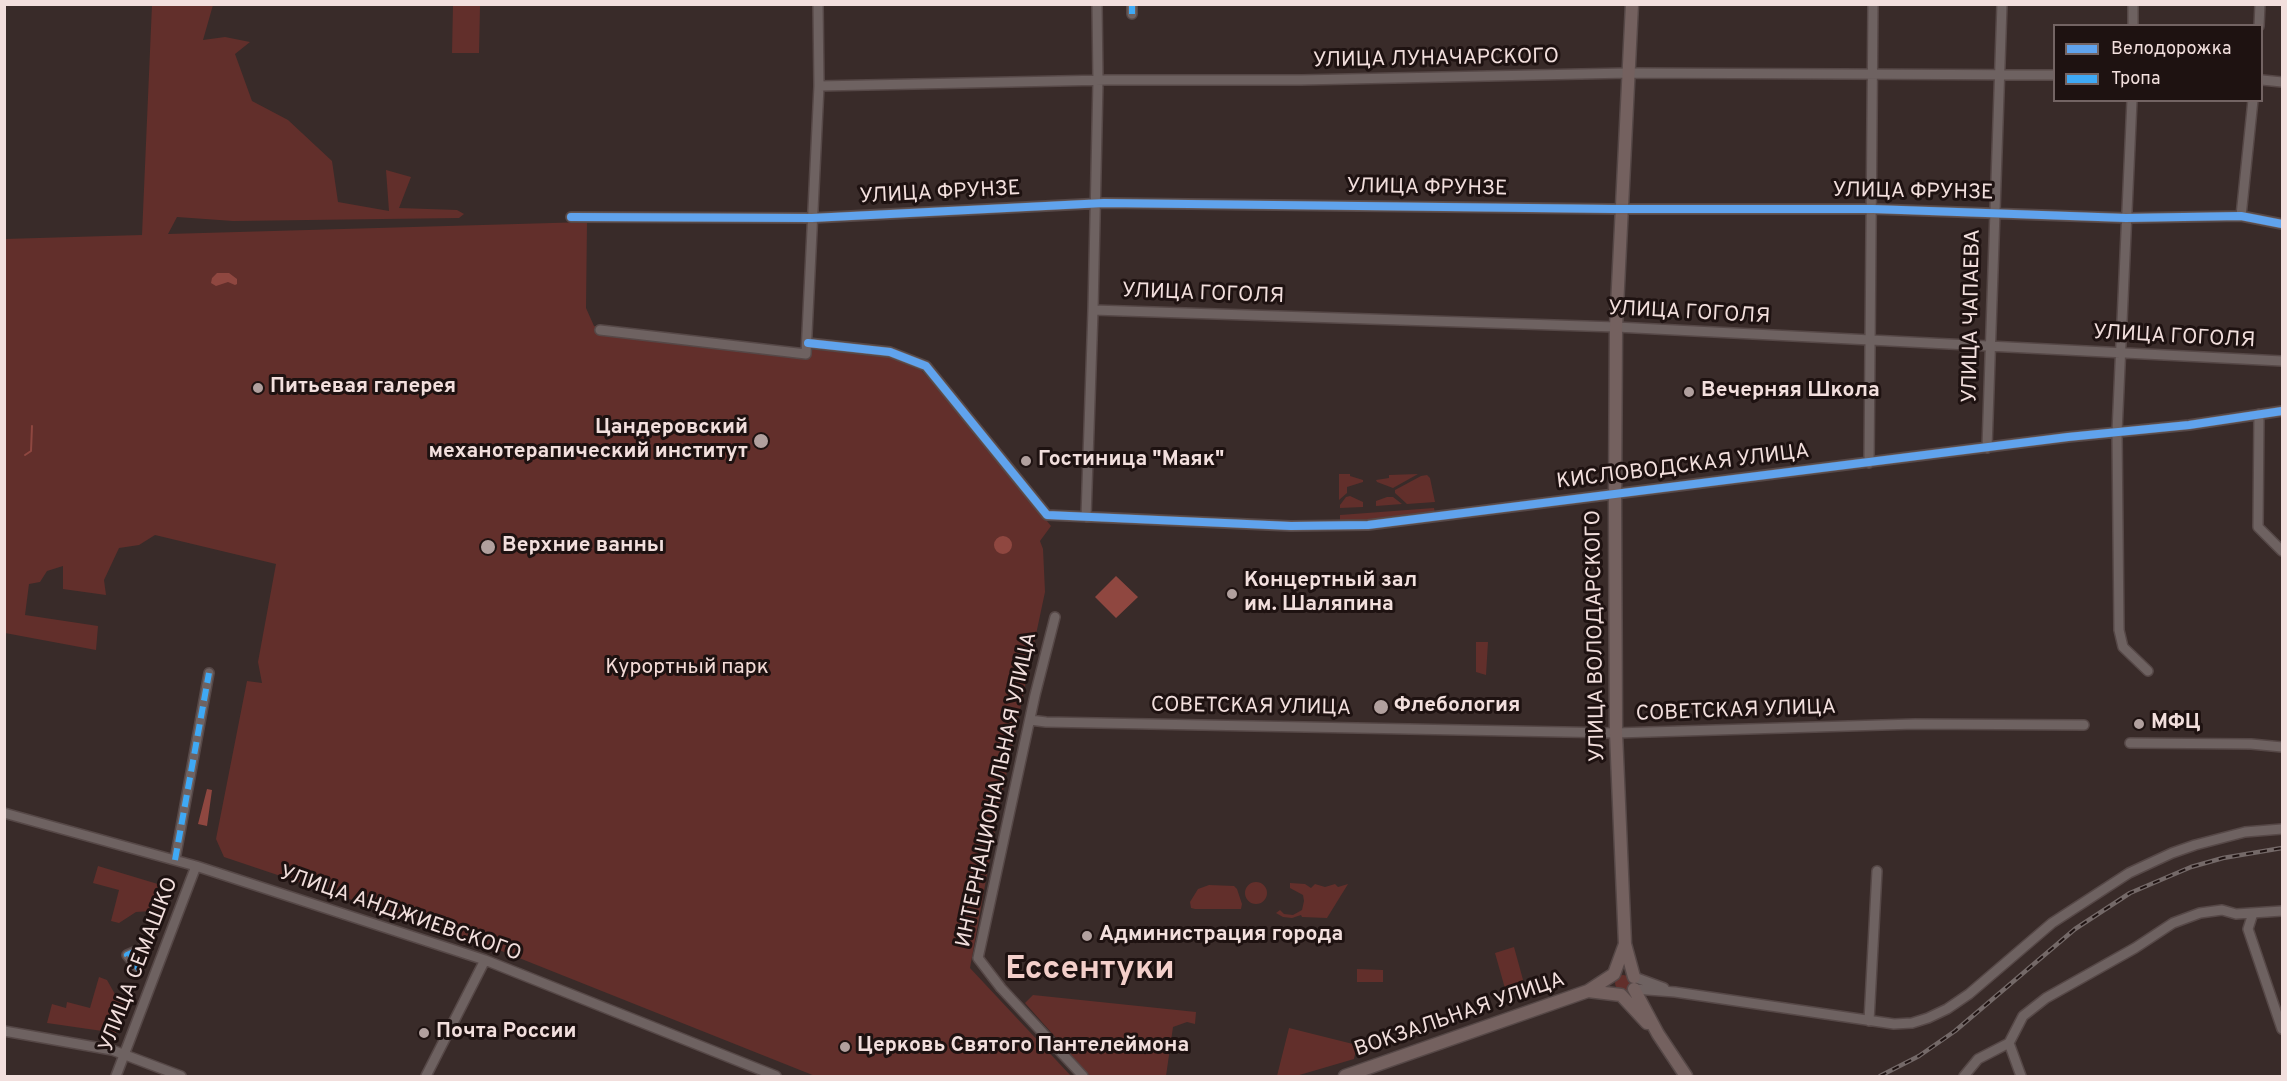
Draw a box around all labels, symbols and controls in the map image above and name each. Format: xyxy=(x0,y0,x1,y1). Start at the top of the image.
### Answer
legend xyxy=(2053,24,2263,102)
text: Велодорожка xyxy=(2111,38,2231,61)
street label: УЛИЦА ЛУНАЧАРСКОГО xyxy=(1313,45,1559,75)
text: Тропа xyxy=(2111,68,2160,91)
street label: УЛИЦА ФРУНЗЕ xyxy=(1346,175,1508,203)
street label: УЛИЦА ФРУНЗЕ xyxy=(859,177,1021,211)
street label: УЛИЦА ФРУНЗЕ xyxy=(1832,179,1994,207)
street label: УЛИЦА ЧАПАЕВА xyxy=(1959,229,1987,403)
street label: УЛИЦА ГОГОЛЯ xyxy=(1121,280,1285,310)
street label: УЛИЦА ГОГОЛЯ xyxy=(1607,297,1771,331)
street label: УЛИЦА ГОГОЛЯ xyxy=(2092,321,2256,355)
place label: Питьевая галерея xyxy=(270,375,456,401)
place label: Вечерняя Школа xyxy=(1701,379,1880,405)
marker: Питьевая галерея xyxy=(251,381,265,395)
marker: Вечерняя Школа xyxy=(1682,385,1696,399)
place label: Цандеровский механотерапический институт xyxy=(428,416,748,466)
marker: Цандеровский механотерапический институт xyxy=(752,432,770,450)
street label: КИСЛОВОДСКАЯ УЛИЦА xyxy=(1555,440,1811,496)
place label: Гостиница "Маяк" xyxy=(1038,448,1224,474)
marker: Гостиница "Маяк" xyxy=(1019,454,1033,468)
street label: УЛИЦА ВОЛОДАРСКОГО xyxy=(1582,510,1612,762)
place label: Верхние ванны xyxy=(502,534,665,560)
marker: Верхние ванны xyxy=(479,538,497,556)
place label: Концертный зал им. Шаляпина xyxy=(1244,569,1417,619)
marker: Концертный зал им. Шаляпина xyxy=(1225,587,1239,601)
street label: ИНТЕРНАЦИОНАЛЬНАЯ УЛИЦА xyxy=(952,630,1044,950)
park label: Курортный парк xyxy=(605,656,769,682)
street label: СОВЕТСКАЯ УЛИЦА xyxy=(1151,694,1351,722)
place label: Флебология xyxy=(1394,694,1520,720)
street label: СОВЕТСКАЯ УЛИЦА xyxy=(1635,696,1837,728)
marker: Флебология xyxy=(1372,698,1390,716)
place label: МФЦ xyxy=(2151,711,2200,737)
marker: МФЦ xyxy=(2132,717,2146,731)
street label: УЛИЦА АНДЖИЕВСКОГО xyxy=(276,862,524,968)
street label: УЛИЦА СЕМАШКО xyxy=(95,874,185,1056)
place label: Администрация города xyxy=(1099,923,1343,949)
marker: Администрация города xyxy=(1080,929,1094,943)
district label: Ессентуки xyxy=(1005,951,1175,991)
street label: ВОКЗАЛЬНАЯ УЛИЦА xyxy=(1352,968,1568,1064)
place label: Почта России xyxy=(436,1020,576,1046)
marker: Почта России xyxy=(417,1026,431,1040)
place label: Церковь Святого Пантелеймона xyxy=(857,1034,1189,1060)
marker: Церковь Святого Пантелеймона xyxy=(838,1040,852,1054)

